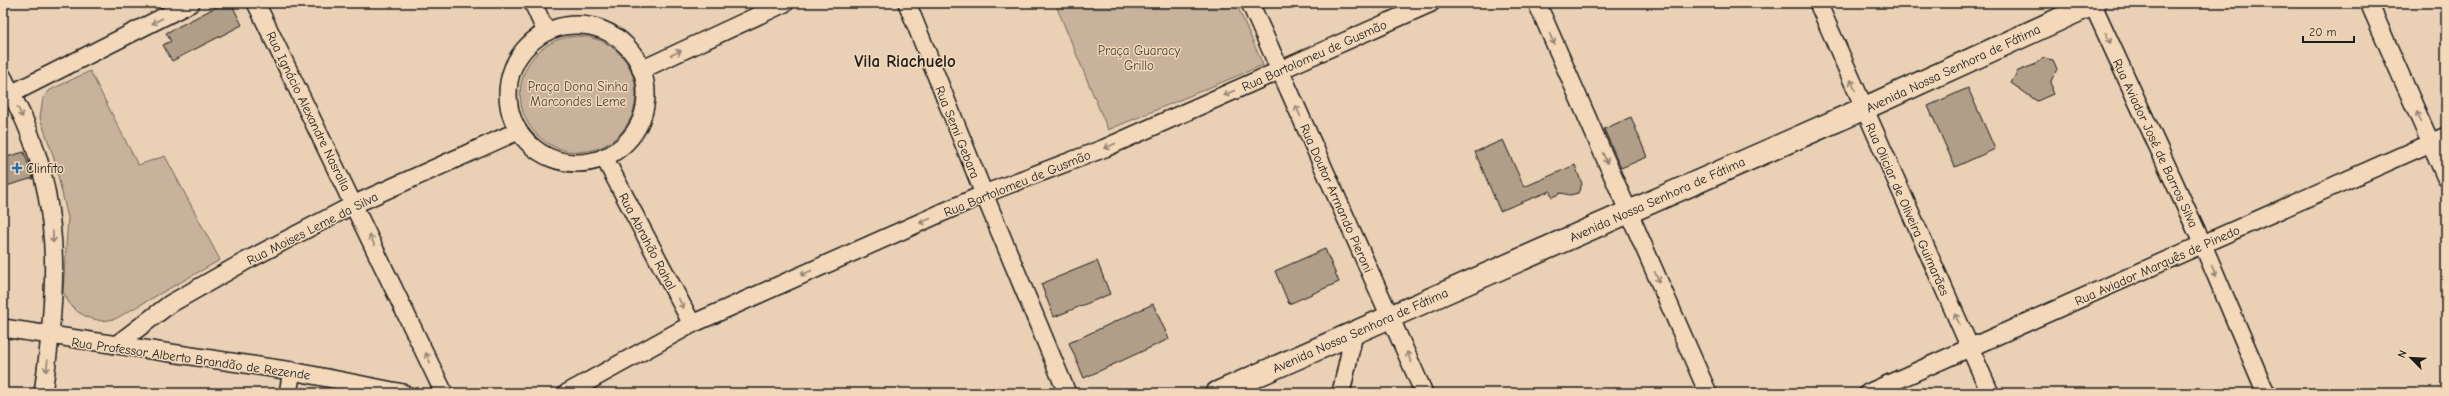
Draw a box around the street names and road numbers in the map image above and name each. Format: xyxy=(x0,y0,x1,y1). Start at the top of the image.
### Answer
street label: Rua Bartolomeu de Gusmão xyxy=(1239,17,1389,94)
street label: Avenida Nossa Senhora de Fátima xyxy=(1864,21,2043,116)
street label: Rua Ignácio Alexandre Nasralla xyxy=(263,29,354,194)
street label: Rua Aviador José de Barros Silva xyxy=(2110,57,2201,230)
street label: Rua Semi Gebara xyxy=(932,84,983,181)
street label: Rua Oliciar de Oliveira Guimarães xyxy=(1863,121,1952,298)
street label: Rua Doutor Armando Pieroni xyxy=(1297,122,1376,275)
street label: Rua Bartolomeu de Gusmão xyxy=(942,147,1093,220)
street label: Avenida Nossa Senhora de Fátima xyxy=(1567,154,1747,245)
street label: Rua Moises Leme da Silva xyxy=(244,189,380,268)
street label: Rua Abrahão Rahal xyxy=(616,190,679,292)
street label: Rua Aviador Marquês de Pinedo xyxy=(2072,222,2242,309)
street label: Avenida Nossa Senhora de Fátima xyxy=(1270,285,1450,376)
street label: Rua Professor Alberto Brandão de Rezende xyxy=(70,334,312,383)

